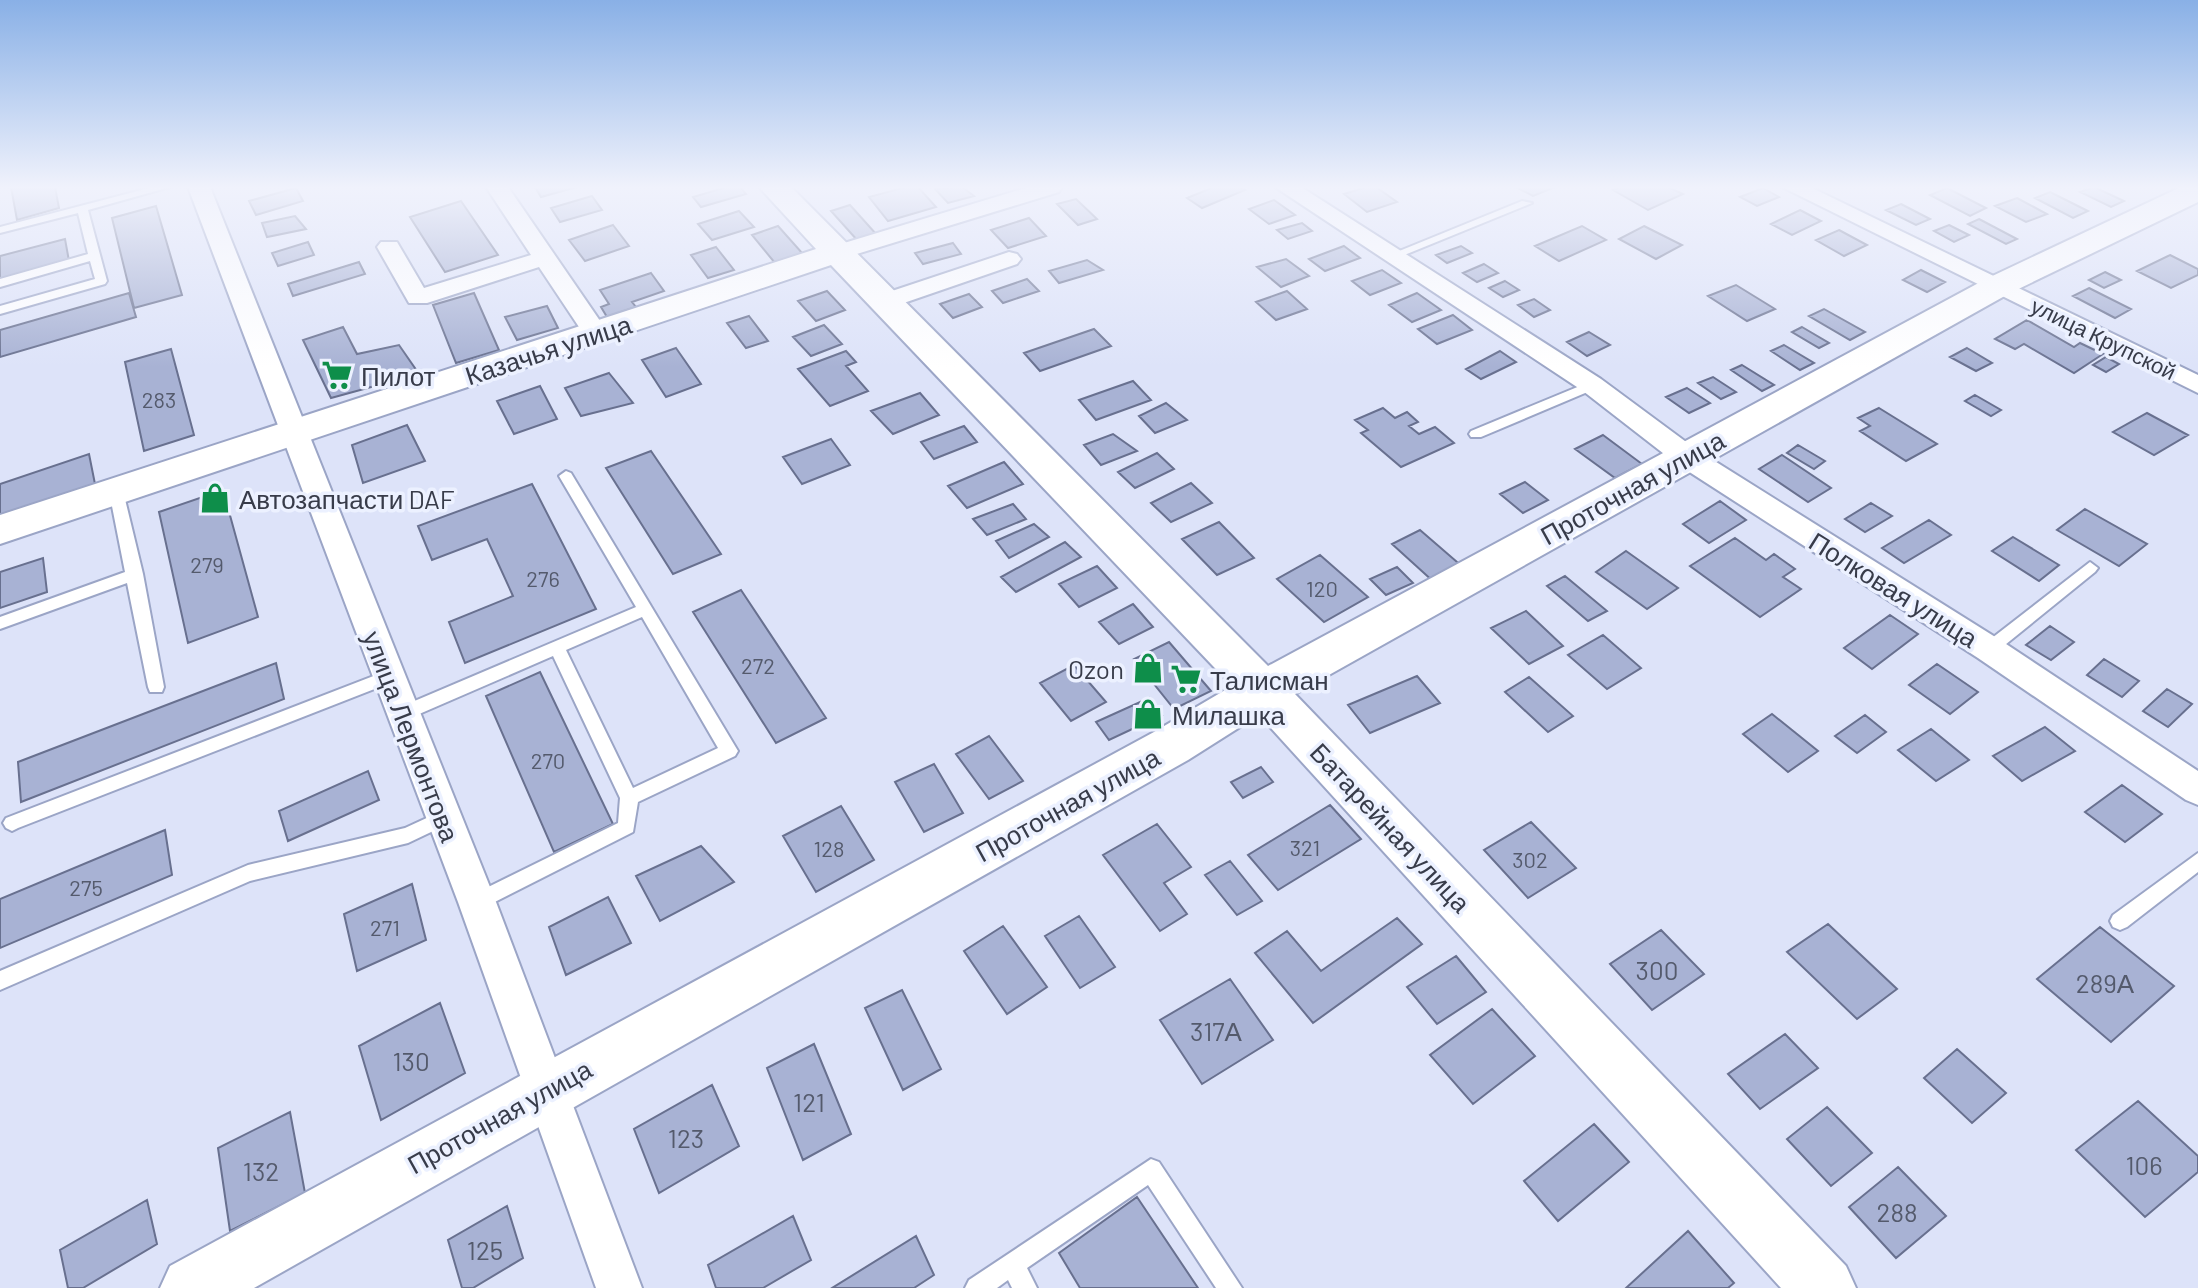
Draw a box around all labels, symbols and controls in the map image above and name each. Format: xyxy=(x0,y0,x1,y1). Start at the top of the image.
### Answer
street label: улица Крупской xyxy=(2027,292,2181,385)
street label: Казачья улица xyxy=(461,307,636,390)
supermarket icon: Пилот xyxy=(320,358,354,392)
place label: Пилот xyxy=(361,360,436,391)
house number: 283 xyxy=(142,386,176,412)
street label: Проточная улица xyxy=(1535,423,1730,550)
shop icon: Автозапчасти DAF xyxy=(198,481,232,515)
place label: Автозапчасти DAF xyxy=(239,483,455,514)
street label: Полковая улица xyxy=(1804,525,1984,653)
house number: 279 xyxy=(190,551,224,577)
house number: 276 xyxy=(526,565,560,591)
house number: 120 xyxy=(1306,575,1338,601)
street label: улица Лермонтова xyxy=(357,626,467,846)
shop icon: Ozon xyxy=(1131,651,1165,685)
house number: 272 xyxy=(741,652,775,678)
place label: Ozon xyxy=(1068,653,1124,684)
supermarket icon: Талисман xyxy=(1169,662,1203,696)
place label: Талисман xyxy=(1210,664,1329,695)
shop icon: Милашка xyxy=(1131,697,1165,731)
place label: Милашка xyxy=(1172,699,1286,730)
street label: Батарейная улица xyxy=(1305,736,1478,918)
street label: Проточная улица xyxy=(970,740,1165,867)
house number: 270 xyxy=(531,747,565,773)
house number: 321 xyxy=(1290,834,1320,860)
house number: 128 xyxy=(814,835,844,861)
house number: 302 xyxy=(1512,846,1548,872)
house number: 275 xyxy=(69,874,103,900)
house number: 271 xyxy=(370,914,400,940)
house number: 300 xyxy=(1636,954,1678,985)
house number: 289А xyxy=(2076,967,2135,998)
house number: 317А xyxy=(1190,1015,1243,1046)
house number: 130 xyxy=(392,1045,430,1076)
street label: Проточная улица xyxy=(402,1052,597,1179)
house number: 121 xyxy=(793,1086,825,1117)
house number: 123 xyxy=(668,1122,704,1153)
house number: 106 xyxy=(2125,1149,2163,1180)
house number: 132 xyxy=(243,1155,279,1186)
house number: 288 xyxy=(1876,1196,1918,1227)
house number: 125 xyxy=(467,1234,503,1265)

